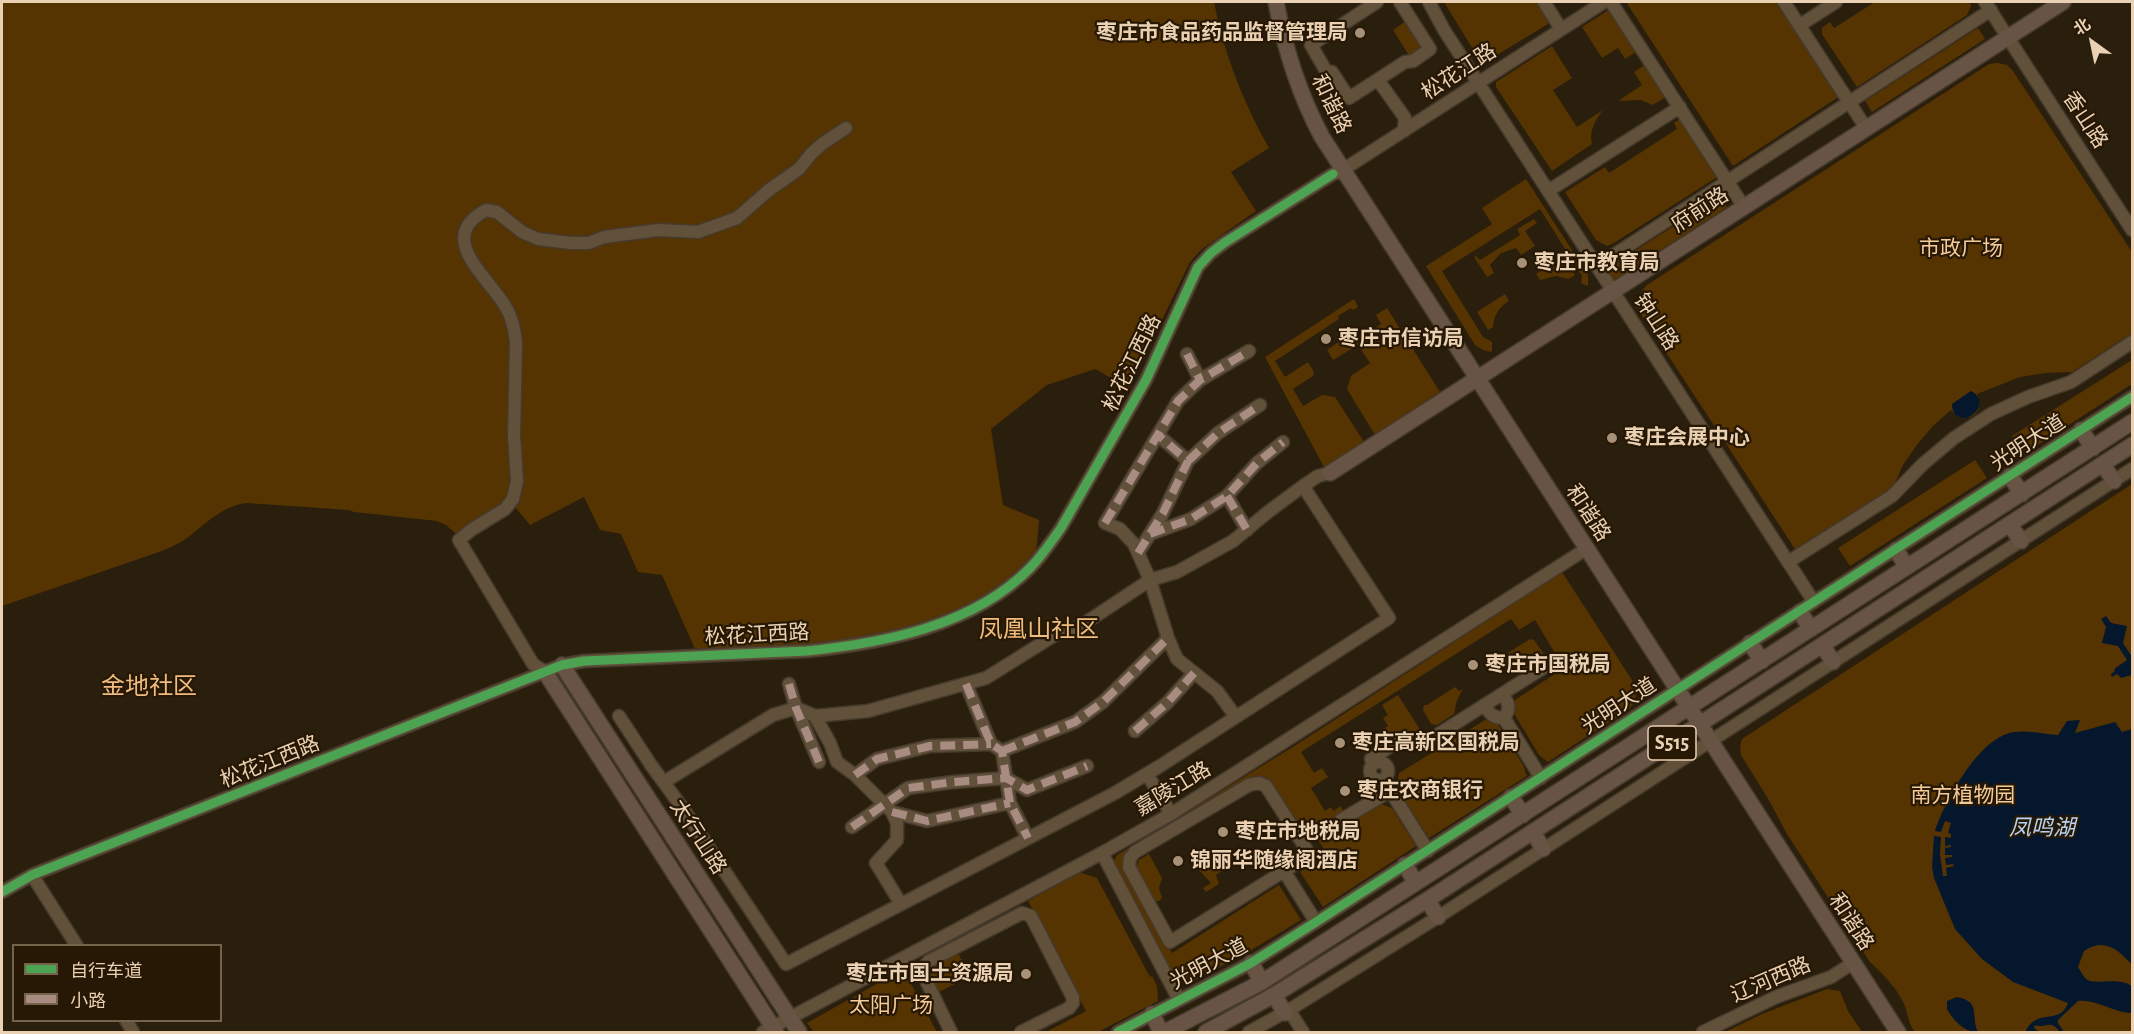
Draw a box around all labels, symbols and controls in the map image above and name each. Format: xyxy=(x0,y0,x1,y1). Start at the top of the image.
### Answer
north arrow xyxy=(2062,12,2122,72)
text: 北 xyxy=(2071,16,2093,38)
place label: 枣庄市食品药品监督管理局 xyxy=(1096,20,1348,46)
marker: 枣庄市食品药品监督管理局 xyxy=(1353,26,1367,40)
street label: 松花江路 xyxy=(1417,39,1501,105)
street label: 和谐路 xyxy=(1306,70,1356,138)
street label: 香山路 xyxy=(2057,87,2113,153)
street label: 府前路 xyxy=(1667,182,1733,238)
park label: 市政广场 xyxy=(1919,236,2003,262)
place label: 枣庄市教育局 xyxy=(1534,250,1660,276)
marker: 枣庄市教育局 xyxy=(1515,256,1529,270)
street label: 钟山路 xyxy=(1628,289,1684,355)
street label: 松花江西路 xyxy=(1098,310,1166,416)
place label: 枣庄市信访局 xyxy=(1338,326,1464,352)
marker: 枣庄市信访局 xyxy=(1319,332,1333,346)
street label: 光明大道 xyxy=(1986,410,2070,476)
place label: 枣庄会展中心 xyxy=(1624,425,1750,451)
marker: 枣庄会展中心 xyxy=(1605,431,1619,445)
street label: 和谐路 xyxy=(1560,480,1616,546)
district label: 凤凰山社区 xyxy=(979,616,1099,644)
street label: 松花江西路 xyxy=(704,620,810,650)
place label: 枣庄市国税局 xyxy=(1485,652,1611,678)
marker: 枣庄市国税局 xyxy=(1466,658,1480,672)
district label: 金地社区 xyxy=(101,673,197,701)
street label: 光明大道 xyxy=(1577,673,1661,739)
road number: S515 xyxy=(1648,726,1696,760)
place label: 枣庄高新区国税局 xyxy=(1352,730,1520,756)
street label: 松花江西路 xyxy=(217,731,323,793)
marker: 枣庄高新区国税局 xyxy=(1333,736,1347,750)
street label: 嘉陵江路 xyxy=(1131,757,1215,821)
place label: 枣庄农商银行 xyxy=(1357,778,1483,804)
park label: 南方植物园 xyxy=(1911,783,2015,809)
marker: 枣庄农商银行 xyxy=(1338,784,1352,798)
street label: 太行山路 xyxy=(665,795,731,879)
water label: 凤鸣湖 xyxy=(2009,815,2075,841)
place label: 枣庄市地税局 xyxy=(1235,819,1361,845)
marker: 枣庄市地税局 xyxy=(1216,825,1230,839)
place label: 锦丽华随缘阁酒店 xyxy=(1190,848,1358,874)
marker: 锦丽华随缘阁酒店 xyxy=(1171,854,1185,868)
street label: 和谐路 xyxy=(1823,889,1879,955)
street label: 光明大道 xyxy=(1166,933,1252,995)
legend xyxy=(12,944,222,1022)
street label: 辽河西路 xyxy=(1727,952,1815,1008)
place label: 枣庄市国土资源局 xyxy=(846,961,1014,987)
text: 自行车道 xyxy=(70,963,142,981)
marker: 枣庄市国土资源局 xyxy=(1019,967,1033,981)
text: 小路 xyxy=(70,993,106,1011)
park label: 太阳广场 xyxy=(849,993,933,1019)

